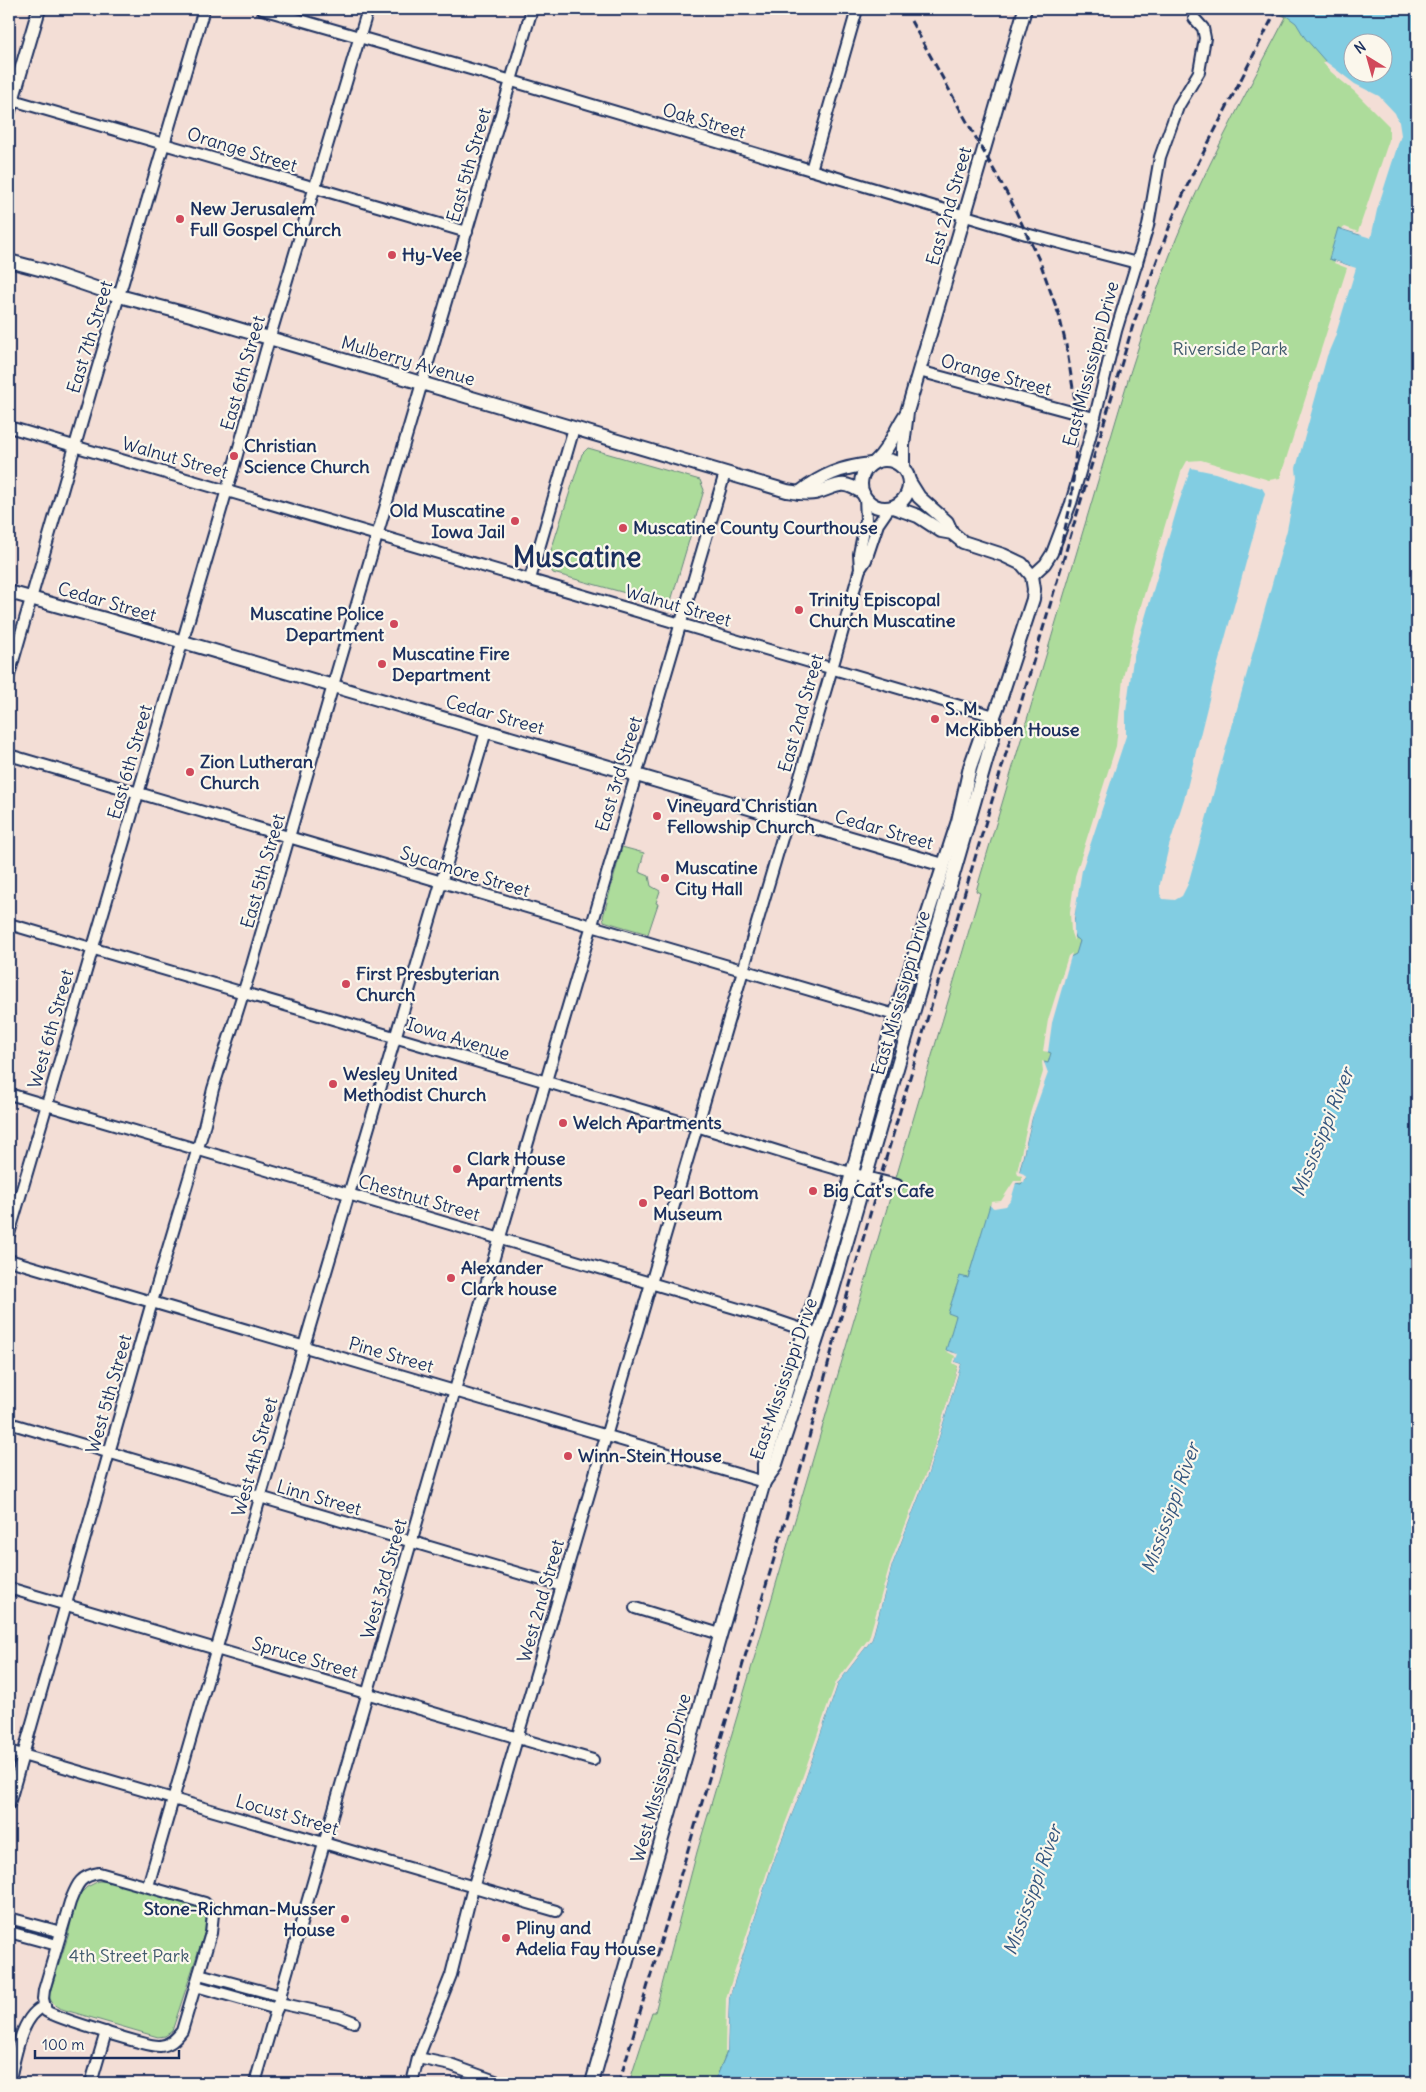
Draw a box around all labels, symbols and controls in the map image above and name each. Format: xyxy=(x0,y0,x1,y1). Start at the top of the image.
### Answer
north arrow xyxy=(1344,32,1394,82)
text: N xyxy=(1351,38,1369,58)
street label: Oak Street xyxy=(660,98,749,143)
street label: East 5th Street xyxy=(441,105,496,225)
street label: Orange Street xyxy=(184,122,300,177)
street label: East 2nd Street xyxy=(921,144,976,268)
place label: New Jerusalem Full Gospel Church xyxy=(190,197,342,241)
marker: New Jerusalem Full Gospel Church xyxy=(174,213,186,225)
place label: Hy-Vee xyxy=(402,243,462,266)
marker: Hy-Vee xyxy=(386,249,398,261)
street label: East 7th Street xyxy=(61,278,118,396)
street label: East Mississippi Drive xyxy=(1057,279,1124,449)
street label: East 6th Street xyxy=(215,313,270,433)
street label: Mulberry Avenue xyxy=(339,330,478,391)
park label: Riverside Park xyxy=(1172,337,1288,360)
street label: Orange Street xyxy=(938,349,1054,400)
street label: Walnut Street xyxy=(119,431,231,484)
place label: Christian Science Church xyxy=(244,434,370,478)
marker: Christian Science Church xyxy=(228,450,240,462)
place label: Old Muscatine Iowa Jail xyxy=(389,499,505,543)
marker: Old Muscatine Iowa Jail xyxy=(509,515,521,527)
place label: Muscatine County Courthouse xyxy=(633,516,878,539)
marker: Muscatine County Courthouse xyxy=(617,522,629,534)
district label: Muscatine xyxy=(513,539,641,575)
street label: Cedar Street xyxy=(55,576,159,627)
street label: Walnut Street xyxy=(622,579,734,632)
place label: Trinity Episcopal Church Muscatine xyxy=(809,588,956,632)
place label: Muscatine Police Department xyxy=(250,602,385,646)
marker: Trinity Episcopal Church Muscatine xyxy=(793,604,805,616)
marker: Muscatine Police Department xyxy=(388,618,400,630)
place label: Muscatine Fire Department xyxy=(392,642,510,686)
street label: East 2nd Street xyxy=(773,651,828,775)
marker: Muscatine Fire Department xyxy=(376,658,388,670)
street label: Cedar Street xyxy=(443,689,547,740)
place label: S. M. McKibben House xyxy=(945,697,1080,741)
street label: East 6th Street xyxy=(102,702,157,822)
street label: East 3rd Street xyxy=(590,713,647,834)
marker: S. M. McKibben House xyxy=(929,713,941,725)
place label: Zion Lutheran Church xyxy=(200,750,314,794)
marker: Zion Lutheran Church xyxy=(184,766,196,778)
place label: Vineyard Christian Fellowship Church xyxy=(667,794,818,838)
street label: Cedar Street xyxy=(832,804,936,855)
marker: Vineyard Christian Fellowship Church xyxy=(651,810,663,822)
street label: East 5th Street xyxy=(235,811,290,931)
street label: Sycamore Street xyxy=(398,841,533,902)
place label: Muscatine City Hall xyxy=(675,856,758,900)
marker: Muscatine City Hall xyxy=(659,872,671,884)
street label: East Mississippi Drive xyxy=(866,908,935,1078)
place label: First Presbyterian Church xyxy=(356,962,500,1006)
street label: West 6th Street xyxy=(22,967,79,1091)
marker: First Presbyterian Church xyxy=(340,978,352,990)
street label: Iowa Avenue xyxy=(404,1012,512,1065)
place label: Wesley United Methodist Church xyxy=(343,1062,487,1106)
water label: Mississippi River xyxy=(1285,1062,1360,1200)
marker: Wesley United Methodist Church xyxy=(327,1078,339,1090)
place label: Welch Apartments xyxy=(573,1111,722,1134)
marker: Welch Apartments xyxy=(557,1117,569,1129)
place label: Clark House Apartments xyxy=(467,1147,566,1191)
marker: Clark House Apartments xyxy=(451,1163,463,1175)
street label: Chestnut Street xyxy=(356,1169,483,1226)
place label: Big Cat's Cafe xyxy=(823,1179,935,1202)
place label: Pearl Bottom Museum xyxy=(653,1181,759,1225)
marker: Big Cat's Cafe xyxy=(807,1185,819,1197)
marker: Pearl Bottom Museum xyxy=(637,1197,649,1209)
place label: Alexander Clark house xyxy=(461,1256,557,1300)
marker: Alexander Clark house xyxy=(445,1272,457,1284)
street label: East Mississippi Drive xyxy=(745,1295,822,1463)
street label: Pine Street xyxy=(346,1331,436,1378)
street label: West 5th Street xyxy=(81,1332,137,1456)
street label: West 4th Street xyxy=(226,1395,283,1519)
water label: Mississippi River xyxy=(1135,1438,1205,1576)
place label: Winn-Stein House xyxy=(578,1444,722,1467)
marker: Winn-Stein House xyxy=(562,1450,574,1462)
street label: Linn Street xyxy=(274,1474,364,1521)
street label: West 3rd Street xyxy=(355,1516,412,1642)
street label: West 2nd Street xyxy=(512,1537,569,1665)
street label: Spruce Street xyxy=(250,1631,361,1684)
street label: West Mississippi Drive xyxy=(625,1691,696,1865)
street label: Locust Street xyxy=(233,1789,341,1840)
water label: Mississippi River xyxy=(997,1820,1067,1958)
place label: Stone-Richman-Musser House xyxy=(144,1897,336,1941)
marker: Stone-Richman-Musser House xyxy=(339,1913,351,1925)
place label: Pliny and Adelia Fay House xyxy=(516,1916,656,1960)
marker: Pliny and Adelia Fay House xyxy=(500,1932,512,1944)
park label: 4th Street Park xyxy=(69,1944,189,1967)
scale bar xyxy=(35,2027,179,2059)
text: 100 m xyxy=(42,2035,84,2054)

